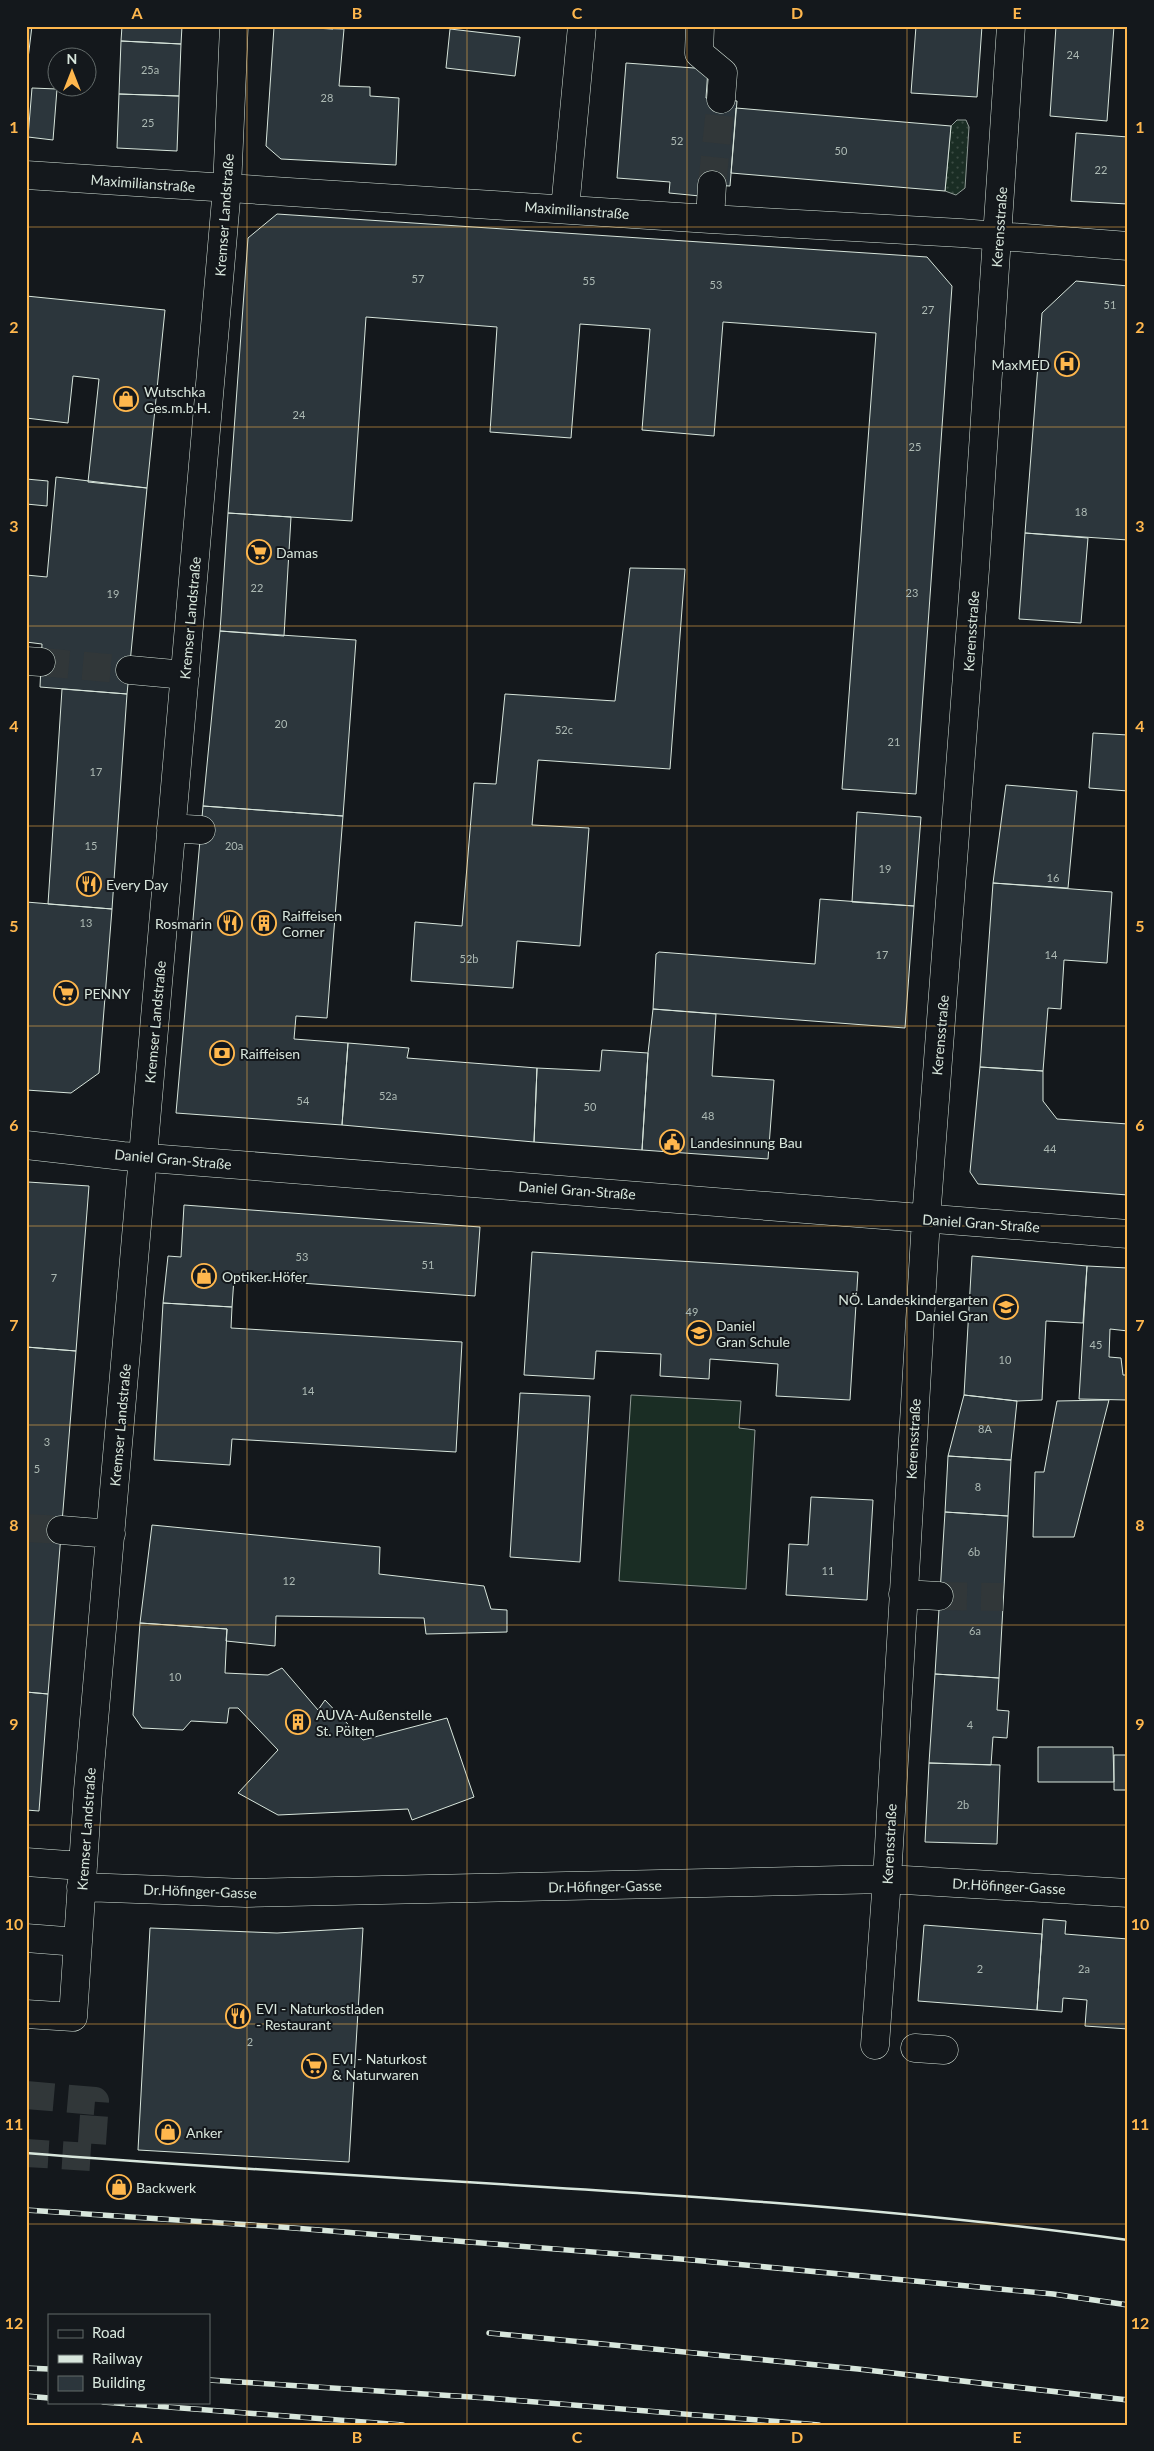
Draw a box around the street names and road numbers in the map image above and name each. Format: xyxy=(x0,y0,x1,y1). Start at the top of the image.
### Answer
street label: Kremser Landstraße xyxy=(211,153,237,277)
street label: Maximilianstraße xyxy=(90,171,196,195)
street label: Kerensstraße xyxy=(988,186,1010,268)
street label: Maximilianstraße xyxy=(524,198,630,222)
street label: Kremser Landstraße xyxy=(176,556,204,680)
street label: Kerensstraße xyxy=(960,590,982,672)
street label: Kremser Landstraße xyxy=(141,960,169,1084)
street label: Kerensstraße xyxy=(928,994,952,1076)
street label: Daniel Gran-Straße xyxy=(114,1145,232,1173)
street label: Daniel Gran-Straße xyxy=(518,1177,636,1203)
street label: Daniel Gran-Straße xyxy=(922,1210,1040,1236)
street label: Kremser Landstraße xyxy=(106,1363,134,1487)
street label: Kerensstraße xyxy=(902,1398,924,1480)
street label: Kremser Landstraße xyxy=(73,1767,99,1891)
street label: Kerensstraße xyxy=(878,1803,900,1885)
street label: Dr.Höfinger-Gasse xyxy=(952,1875,1066,1897)
street label: Dr.Höfinger-Gasse xyxy=(548,1877,662,1895)
street label: Dr.Höfinger-Gasse xyxy=(143,1881,257,1901)

